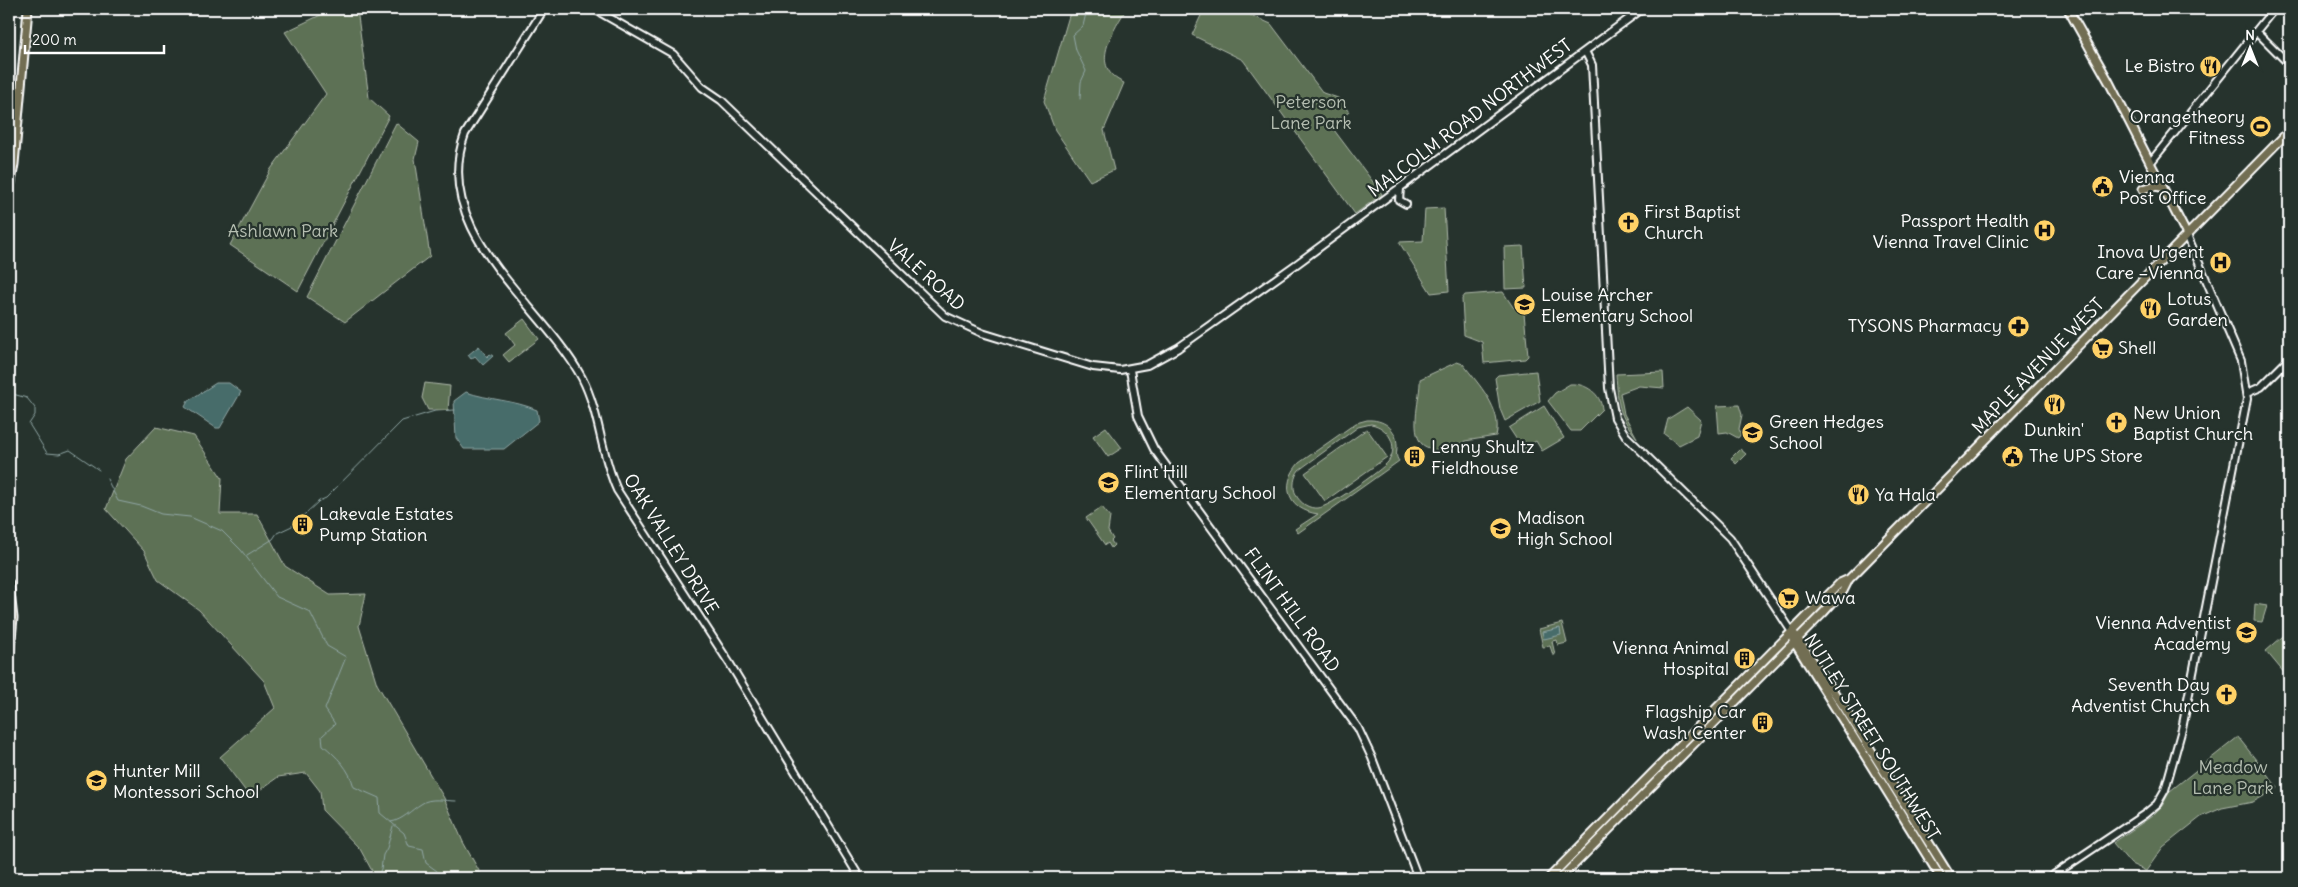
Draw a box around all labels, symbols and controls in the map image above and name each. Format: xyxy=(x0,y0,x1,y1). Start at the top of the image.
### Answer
scale bar xyxy=(25,22,164,54)
north arrow xyxy=(2226,22,2276,72)
text: N xyxy=(2245,26,2255,44)
text: 200 m xyxy=(32,30,77,49)
street label: MALCOLM ROAD NORTHWEST xyxy=(1363,33,1576,202)
place label: Le Bistro xyxy=(2124,54,2195,77)
restaurant icon: Le Bistro xyxy=(2199,54,2223,78)
park label: Peterson Lane Park xyxy=(1270,90,1352,134)
place label: Orangetheory Fitness xyxy=(2130,105,2245,149)
sports icon: Orangetheory Fitness xyxy=(2249,115,2273,139)
place label: Vienna Post Office xyxy=(2119,165,2206,209)
public building icon: Vienna Post Office xyxy=(2091,175,2115,199)
place label: First Baptist Church xyxy=(1644,200,1741,244)
place label: Passport Health Vienna Travel Clinic xyxy=(1873,209,2029,253)
church icon: First Baptist Church xyxy=(1616,210,1640,234)
park label: Ashlawn Park xyxy=(228,219,338,242)
hospital icon: Passport Health Vienna Travel Clinic xyxy=(2033,219,2057,243)
street label: VALE ROAD xyxy=(883,234,970,315)
place label: Inova Urgent Care –Vienna xyxy=(2095,240,2204,284)
hospital icon: Inova Urgent Care –Vienna xyxy=(2208,250,2232,274)
place label: Louise Archer Elementary School xyxy=(1541,283,1693,327)
place label: Lotus Garden xyxy=(2167,287,2228,331)
school or university icon: Louise Archer Elementary School xyxy=(1513,293,1537,317)
street label: MAPLE AVENUE WEST xyxy=(1967,293,2109,438)
restaurant icon: Lotus Garden xyxy=(2139,297,2163,321)
place label: TYSONS Pharmacy xyxy=(1848,314,2002,337)
pharmacy icon: TYSONS Pharmacy xyxy=(2006,314,2030,338)
supermarket icon: Shell xyxy=(2090,336,2114,360)
place label: Shell xyxy=(2118,336,2156,359)
restaurant icon: Dunkin' xyxy=(2042,393,2066,417)
place label: New Union Baptist Church xyxy=(2133,401,2253,445)
place label: Green Hedges School xyxy=(1769,410,1884,454)
church icon: New Union Baptist Church xyxy=(2105,411,2129,435)
place label: Dunkin' xyxy=(2024,418,2084,441)
school or university icon: Green Hedges School xyxy=(1741,420,1765,444)
place label: Lenny Shultz Fieldhouse xyxy=(1431,435,1535,479)
public building icon: The UPS Store xyxy=(2001,444,2025,468)
place label: The UPS Store xyxy=(2029,444,2143,467)
building icon: Lenny Shultz Fieldhouse xyxy=(1403,445,1427,469)
place label: Flint Hill Elementary School xyxy=(1124,460,1276,504)
street label: OAK VALLEY DRIVE xyxy=(619,469,724,618)
school or university icon: Flint Hill Elementary School xyxy=(1096,470,1120,494)
restaurant icon: Ya Hala xyxy=(1847,483,1871,507)
place label: Ya Hala xyxy=(1875,483,1936,506)
place label: Lakevale Estates Pump Station xyxy=(319,502,454,546)
place label: Madison High School xyxy=(1517,506,1613,550)
building icon: Lakevale Estates Pump Station xyxy=(291,512,315,536)
school or university icon: Madison High School xyxy=(1489,516,1513,540)
street label: FLINT HILL ROAD xyxy=(1240,543,1345,676)
supermarket icon: Wawa xyxy=(1777,586,1801,610)
place label: Wawa xyxy=(1805,586,1855,609)
place label: Vienna Adventist Academy xyxy=(2095,611,2231,655)
school or university icon: Vienna Adventist Academy xyxy=(2235,621,2259,645)
street label: NUTLEY STREET SOUTHWEST xyxy=(1799,629,1946,844)
place label: Vienna Animal Hospital xyxy=(1613,636,1729,680)
building icon: Vienna Animal Hospital xyxy=(1733,646,1757,670)
place label: Seventh Day Adventist Church xyxy=(2071,673,2210,717)
church icon: Seventh Day Adventist Church xyxy=(2214,683,2238,707)
place label: Flagship Car Wash Center xyxy=(1643,700,1747,744)
building icon: Flagship Car Wash Center xyxy=(1750,710,1774,734)
park label: Meadow Lane Park xyxy=(2192,755,2274,799)
place label: Hunter Mill Montessori School xyxy=(113,759,259,803)
school or university icon: Hunter Mill Montessori School xyxy=(85,769,109,793)

